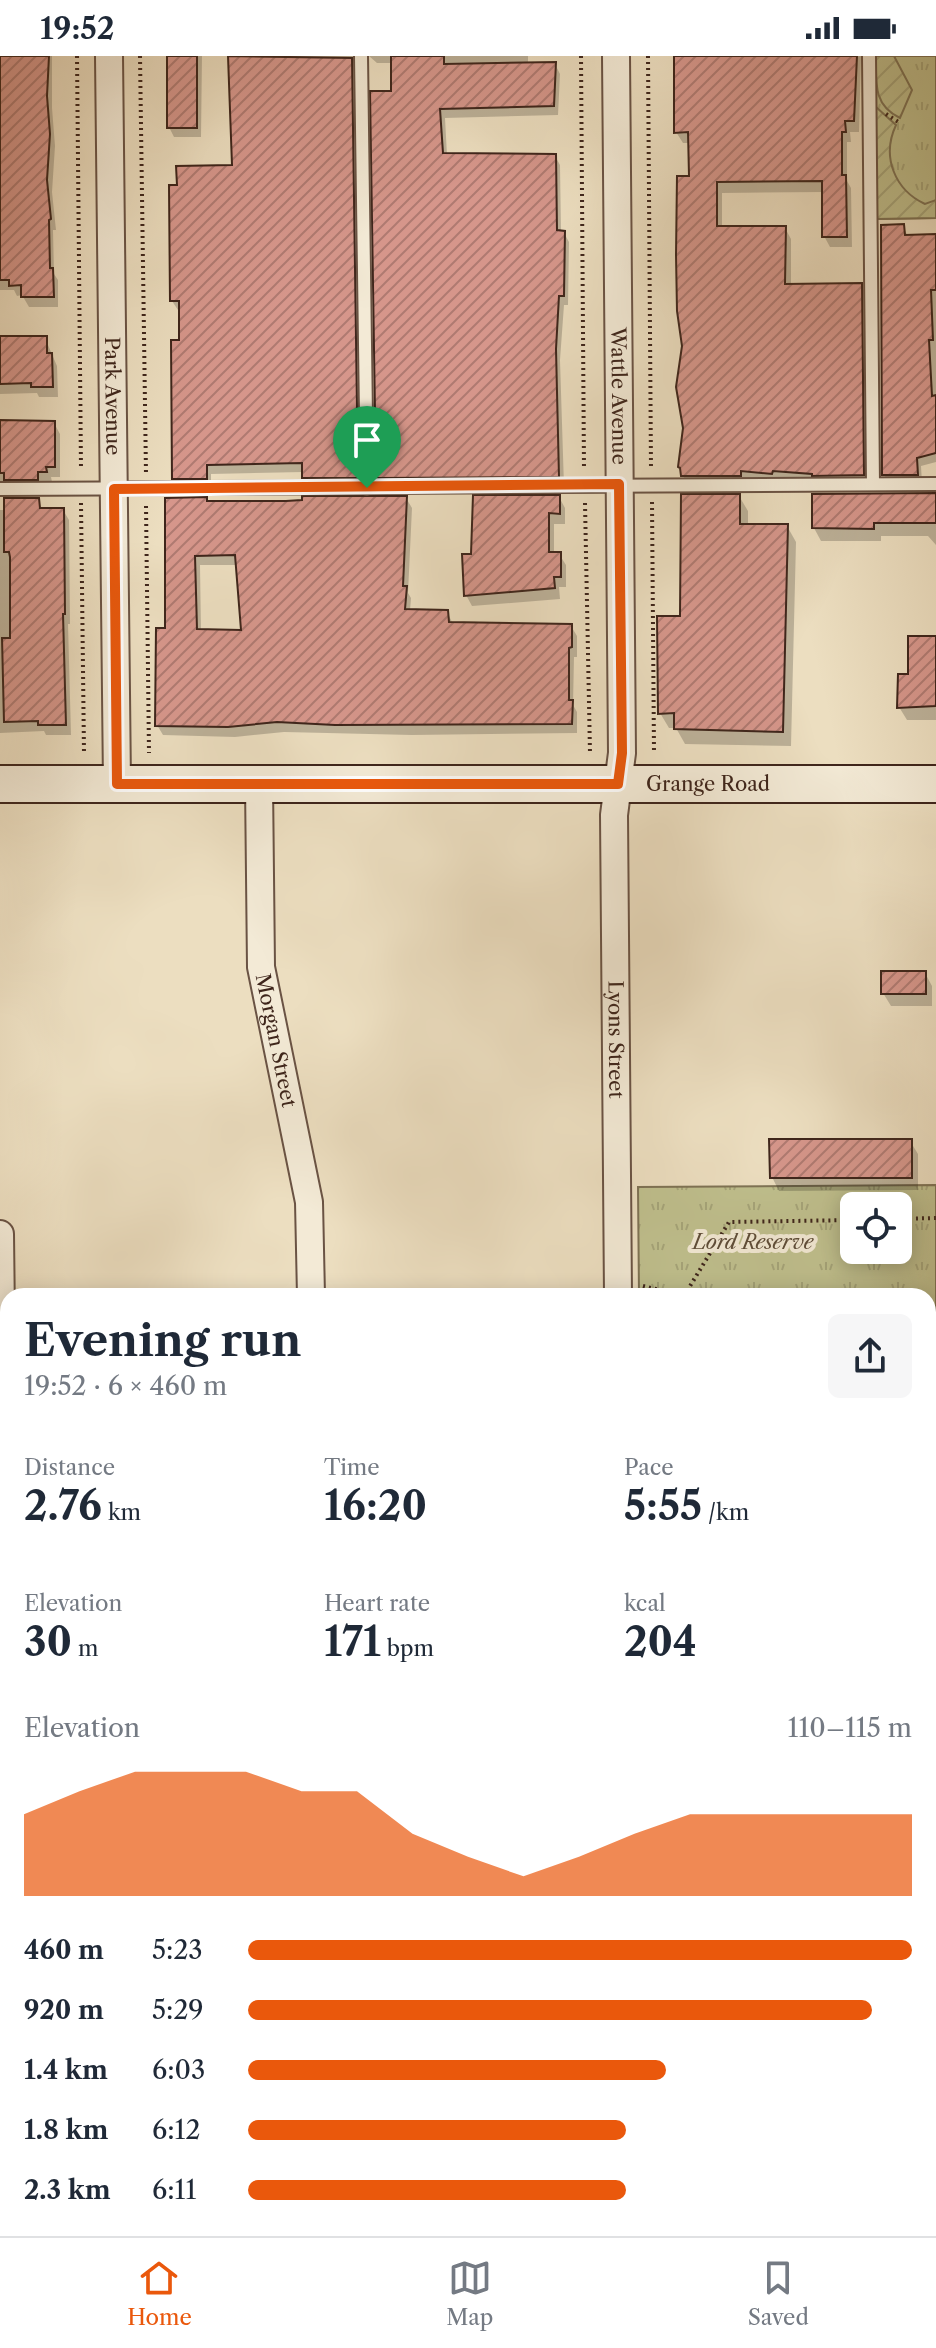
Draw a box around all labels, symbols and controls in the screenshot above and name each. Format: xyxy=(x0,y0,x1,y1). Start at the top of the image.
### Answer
text: 19:52 xyxy=(40,10,115,47)
street label: Wattle Avenue xyxy=(606,326,632,465)
street label: Park Avenue xyxy=(100,336,125,455)
pin xyxy=(333,406,401,488)
icon: arrive xyxy=(345,418,389,462)
street label: Grange Road xyxy=(646,772,770,796)
street label: Morgan Street xyxy=(251,971,301,1109)
street label: Lyons Street xyxy=(603,980,628,1099)
map controls xyxy=(840,1192,912,1264)
button: locate xyxy=(840,1192,912,1264)
park label: Lord Reserve xyxy=(691,1230,815,1254)
text: Evening run xyxy=(24,1313,301,1367)
button: share xyxy=(828,1314,912,1398)
text: 19:52 · 6 × 460 m xyxy=(24,1370,227,1402)
text: Distance xyxy=(24,1454,115,1481)
text: Time xyxy=(324,1454,380,1481)
text: Pace xyxy=(624,1454,674,1481)
text: 2.76 xyxy=(24,1481,102,1530)
text: 16:20 xyxy=(324,1481,427,1530)
text: 5:55 xyxy=(624,1481,702,1530)
text: km xyxy=(102,1499,141,1526)
text: /km xyxy=(702,1499,749,1526)
text: Elevation xyxy=(24,1590,122,1617)
text: Heart rate xyxy=(324,1590,430,1617)
text: kcal xyxy=(624,1590,666,1617)
text: 30 xyxy=(24,1617,72,1666)
text: 171 xyxy=(324,1617,381,1666)
text: 204 xyxy=(624,1617,697,1666)
text: m xyxy=(72,1635,98,1662)
text: bpm xyxy=(381,1635,434,1662)
text: Elevation xyxy=(24,1712,140,1744)
text: 110–115 m xyxy=(787,1712,912,1744)
text: 460 m xyxy=(24,1934,104,1966)
text: 5:23 xyxy=(152,1934,203,1966)
text: 920 m xyxy=(24,1994,104,2026)
text: 5:29 xyxy=(152,1994,204,2026)
text: 1.4 km xyxy=(24,2054,108,2086)
text: 6:03 xyxy=(152,2054,205,2086)
text: 1.8 km xyxy=(24,2114,108,2146)
text: 6:12 xyxy=(152,2114,200,2146)
text: 2.3 km xyxy=(24,2174,111,2206)
text: 6:11 xyxy=(152,2174,196,2206)
tab: Home xyxy=(127,2256,192,2331)
tab: Map xyxy=(446,2256,493,2331)
tab: Saved xyxy=(748,2256,809,2331)

